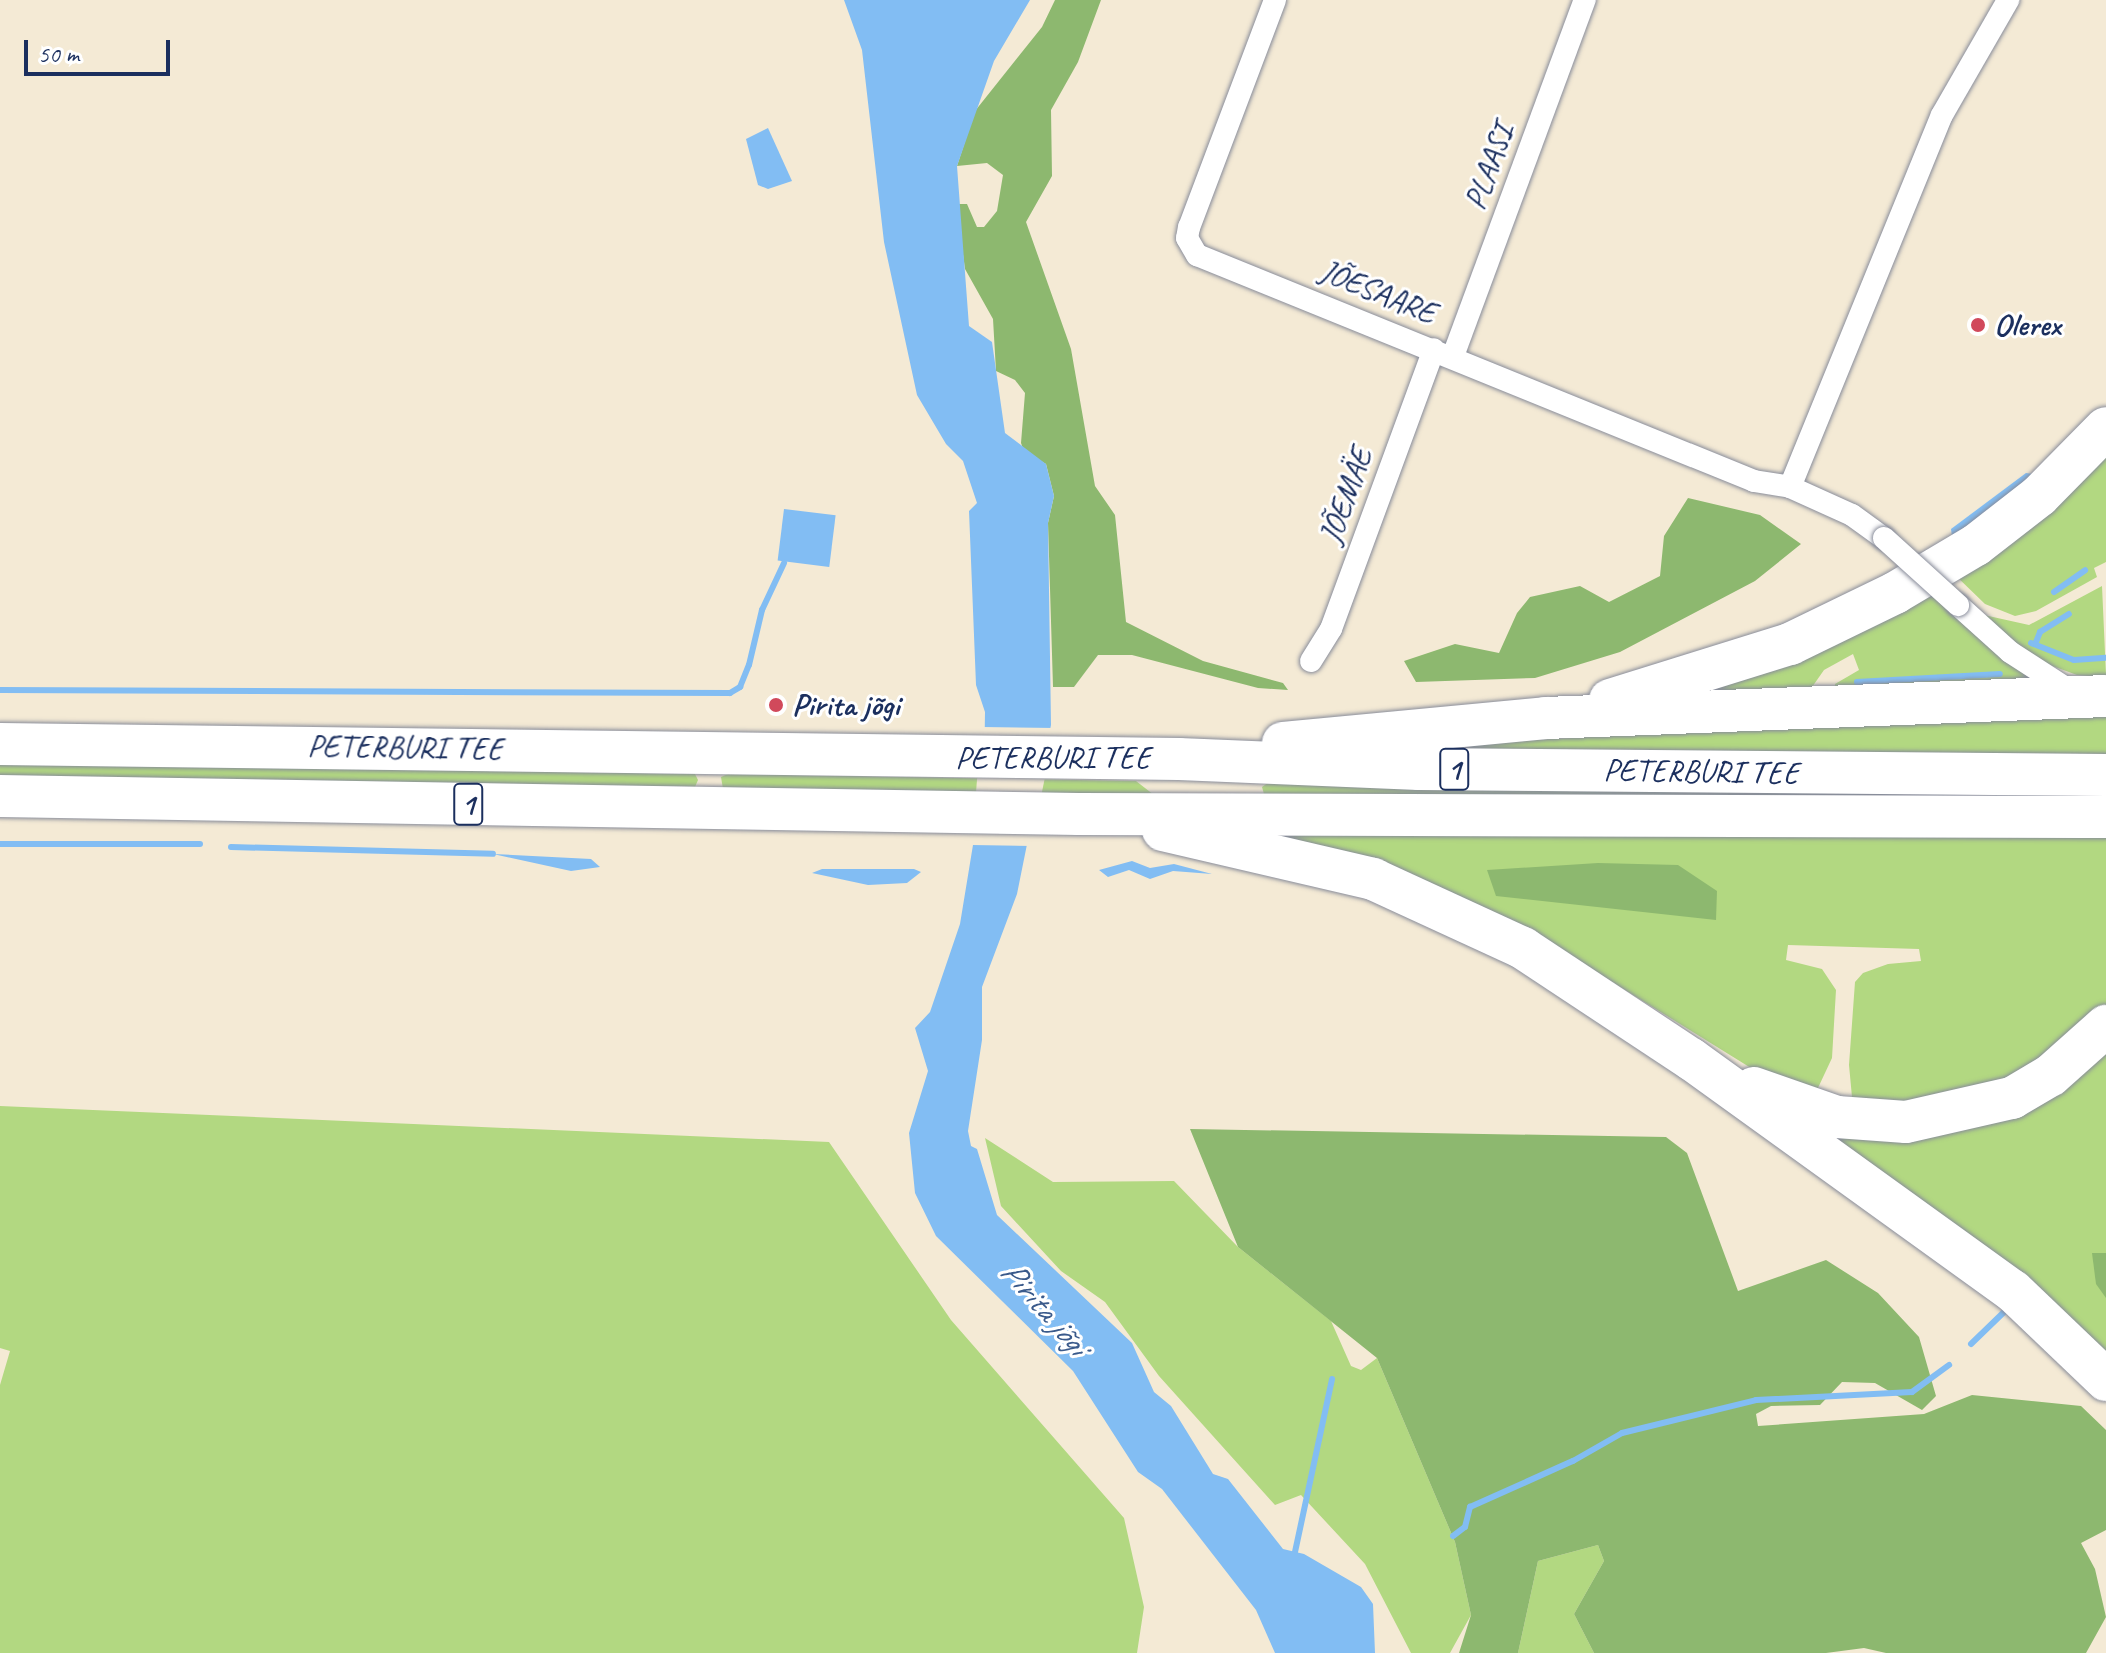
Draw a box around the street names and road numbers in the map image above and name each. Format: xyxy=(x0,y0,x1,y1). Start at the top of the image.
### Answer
street label: PLAASI xyxy=(1456,119,1522,215)
street label: JÕESAARE xyxy=(1315,251,1441,333)
street label: JÕEMÄE xyxy=(1311,443,1381,549)
street label: PETERBURI TEE xyxy=(307,727,503,769)
street label: PETERBURI TEE xyxy=(955,739,1151,777)
road number: 1 xyxy=(1438,743,1470,795)
street label: PETERBURI TEE xyxy=(1603,751,1799,793)
road number: 1 xyxy=(452,778,484,830)

